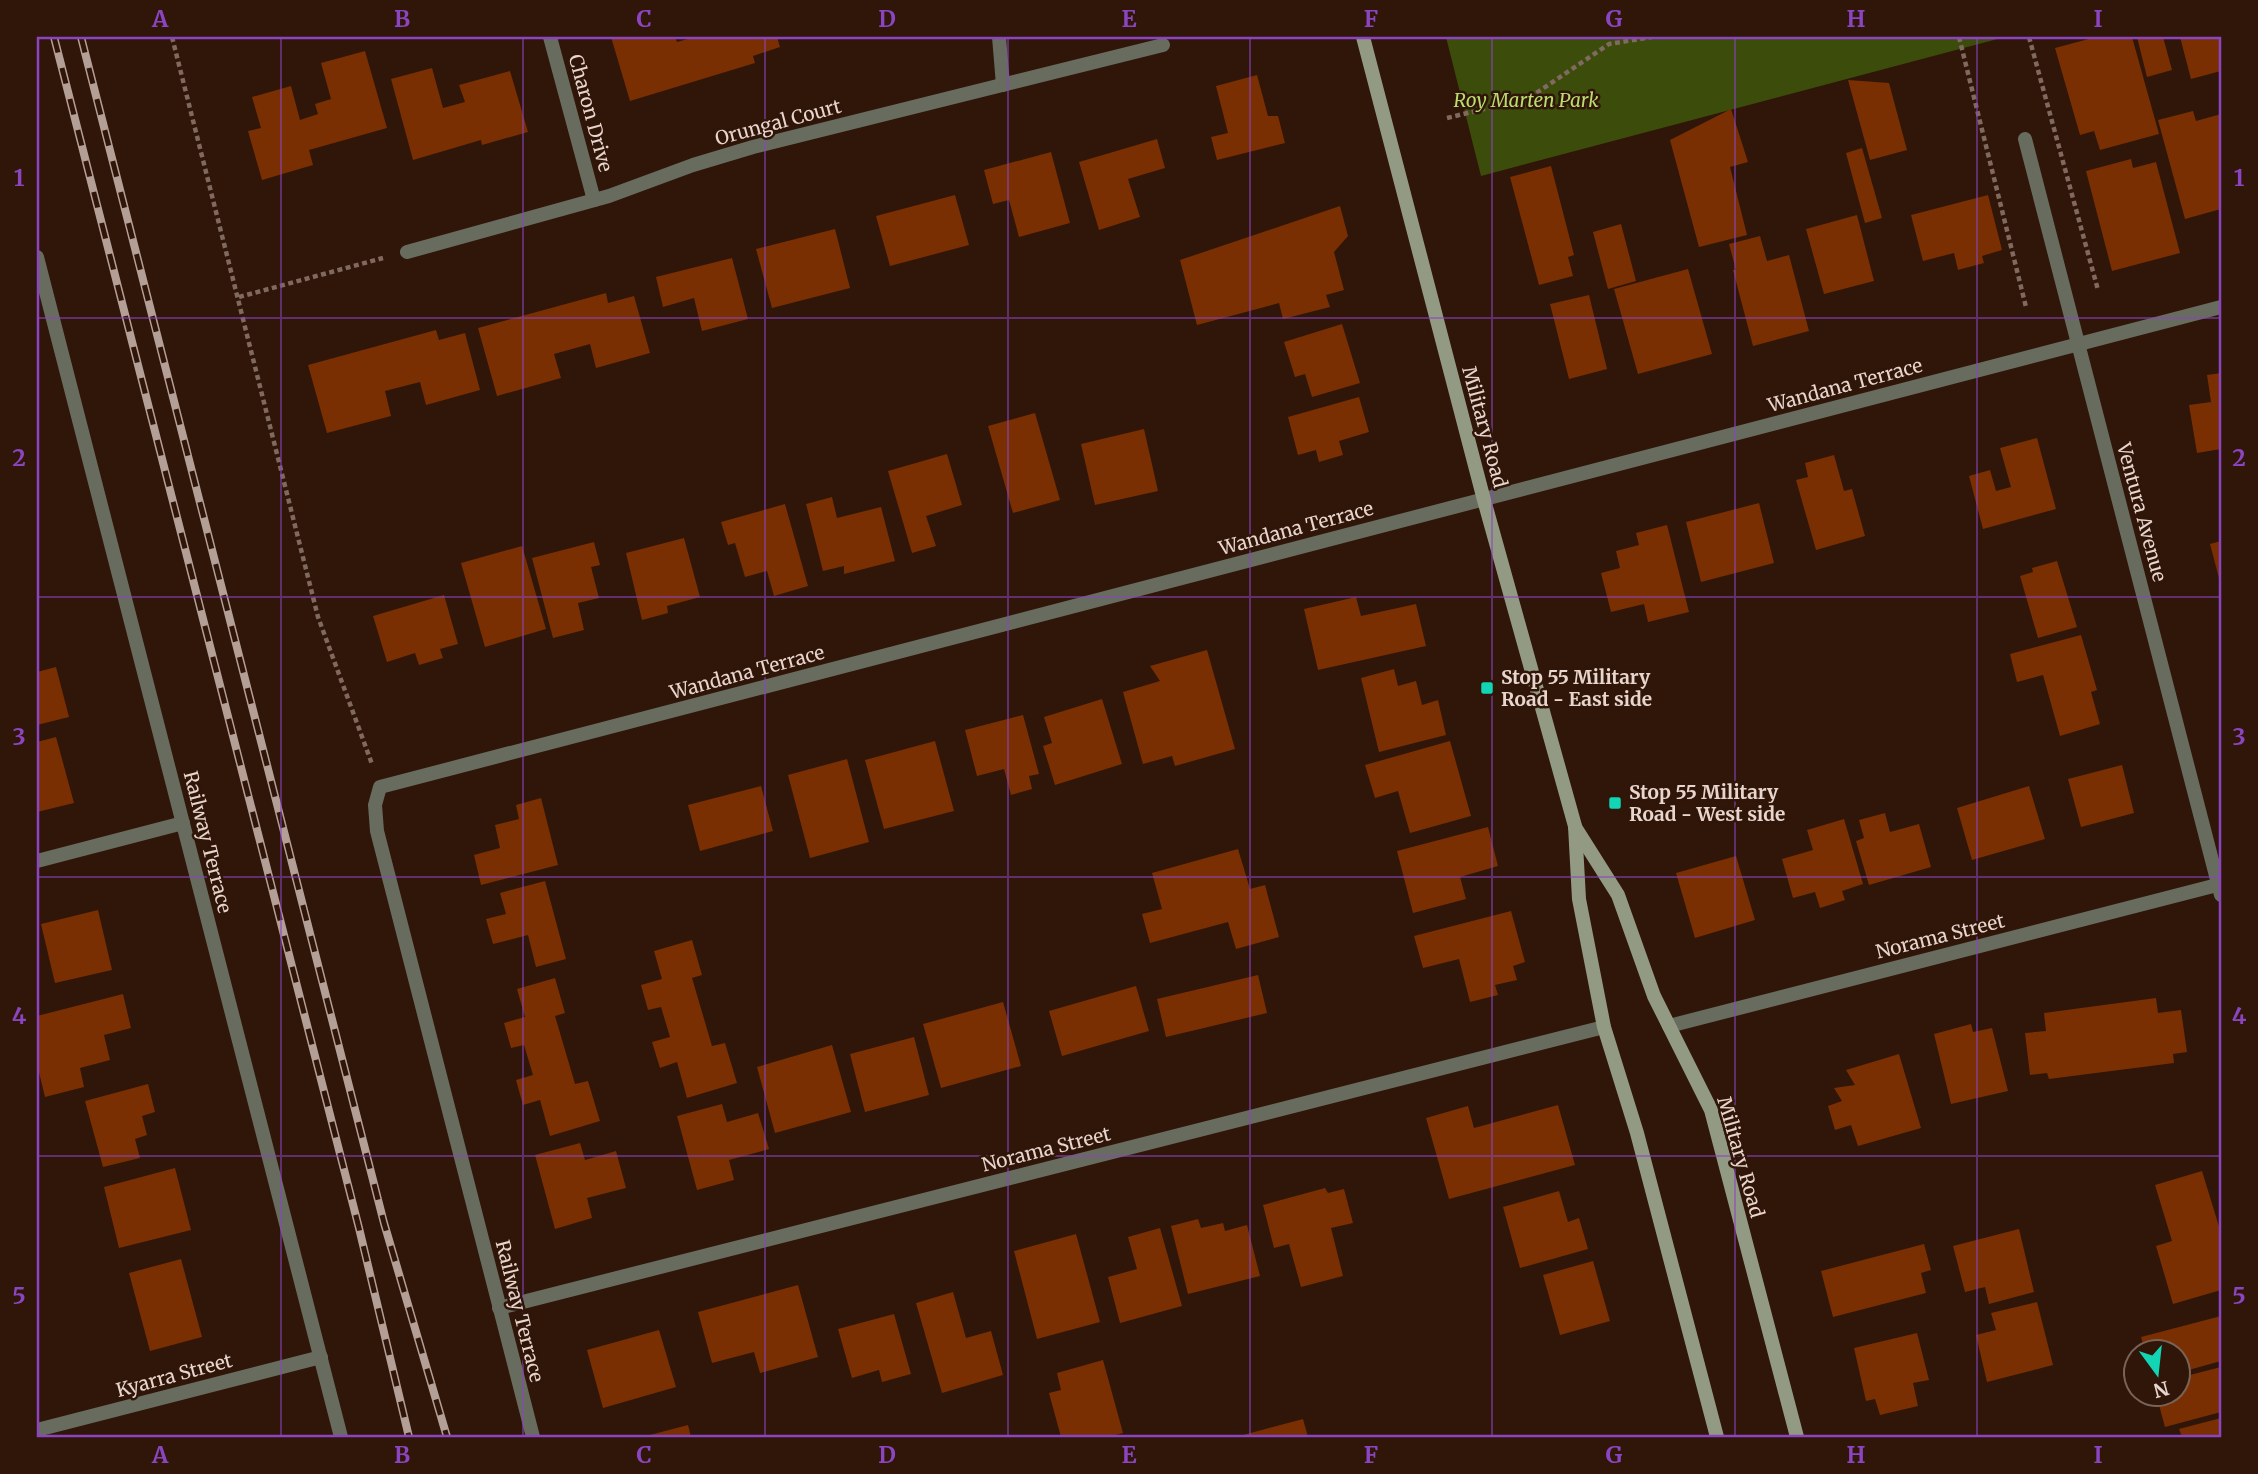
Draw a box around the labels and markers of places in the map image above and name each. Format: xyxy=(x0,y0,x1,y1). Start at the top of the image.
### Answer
place label: Stop 55 Military Road - East side xyxy=(1501,665,1652,711)
marker: Stop 55 Military Road - East side xyxy=(1479,680,1495,696)
place label: Stop 55 Military Road - West side xyxy=(1629,780,1785,826)
marker: Stop 55 Military Road - West side xyxy=(1607,795,1623,811)

